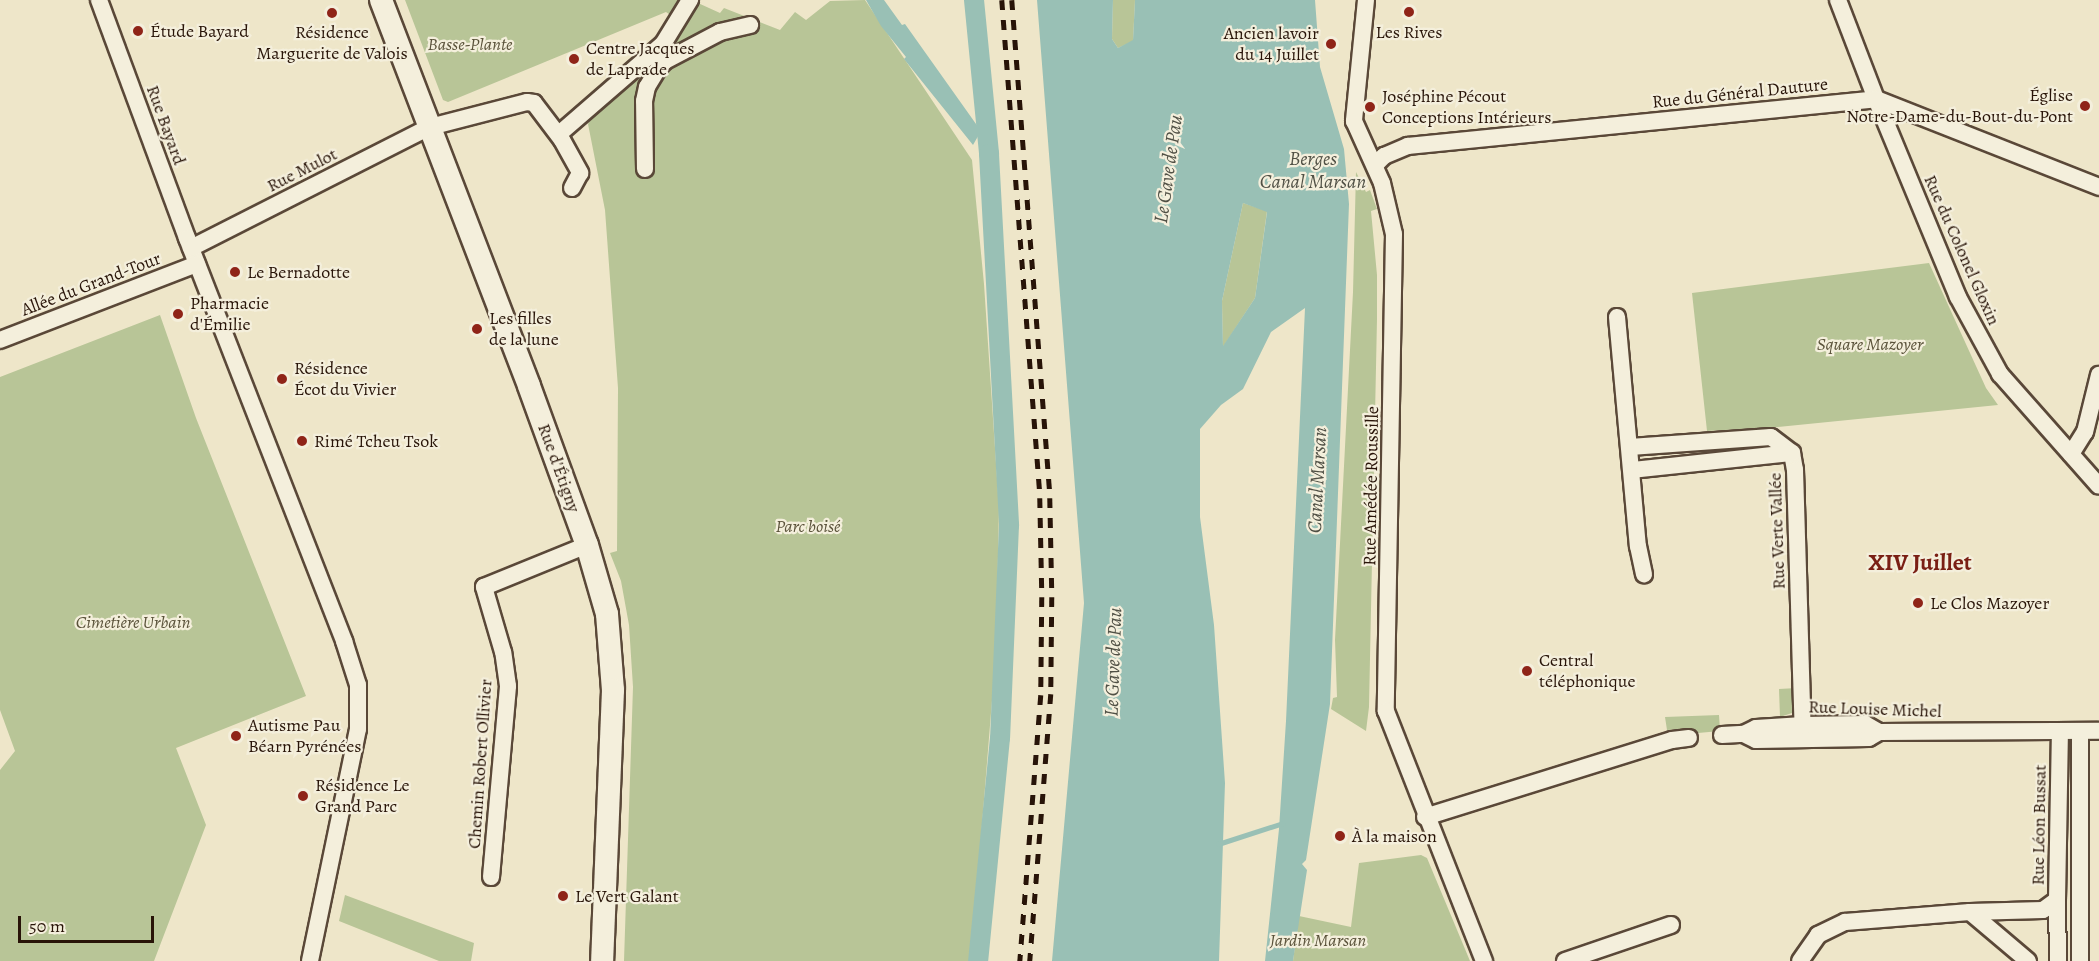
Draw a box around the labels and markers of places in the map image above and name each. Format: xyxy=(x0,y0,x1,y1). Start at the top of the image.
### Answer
marker: Les Rives xyxy=(1402,5,1416,19)
marker: Résidence Marguerite de Valois xyxy=(325,6,339,20)
place label: Étude Bayard xyxy=(150,20,249,42)
place label: Les Rives xyxy=(1376,21,1442,43)
place label: Résidence Marguerite de Valois xyxy=(256,22,408,64)
place label: Ancien lavoir du 14 Juillet xyxy=(1224,23,1319,66)
marker: Étude Bayard xyxy=(131,24,145,38)
marker: Ancien lavoir du 14 Juillet xyxy=(1324,37,1338,51)
place label: Centre Jacques de Laprade xyxy=(586,38,695,80)
marker: Centre Jacques de Laprade xyxy=(567,52,581,66)
place label: Église Notre-Dame-du-Bout-du-Pont xyxy=(1846,85,2073,128)
place label: Joséphine Pécout Conceptions Intérieurs xyxy=(1382,86,1551,128)
marker: Église Notre-Dame-du-Bout-du-Pont xyxy=(2078,99,2092,113)
marker: Joséphine Pécout Conceptions Intérieurs xyxy=(1363,100,1377,114)
place label: Le Bernadotte xyxy=(247,261,350,283)
marker: Le Bernadotte xyxy=(228,265,242,279)
place label: Pharmacie d'Émilie xyxy=(190,293,269,336)
marker: Pharmacie d'Émilie xyxy=(171,307,185,321)
place label: Les filles de la lune xyxy=(489,308,559,350)
marker: Les filles de la lune xyxy=(470,322,484,336)
place label: Résidence Écot du Vivier xyxy=(294,358,396,400)
marker: Résidence Écot du Vivier xyxy=(275,372,289,386)
place label: Rimé Tcheu Tsok xyxy=(314,430,438,452)
marker: Rimé Tcheu Tsok xyxy=(295,434,309,448)
place label: Le Clos Mazoyer xyxy=(1930,592,2049,614)
marker: Le Clos Mazoyer xyxy=(1911,596,1925,610)
place label: Central téléphonique xyxy=(1539,650,1636,692)
marker: Central téléphonique xyxy=(1520,664,1534,678)
place label: Autisme Pau Béarn Pyrénées xyxy=(248,715,361,758)
marker: Autisme Pau Béarn Pyrénées xyxy=(229,729,243,743)
place label: Résidence Le Grand Parc xyxy=(315,775,410,818)
marker: Résidence Le Grand Parc xyxy=(296,789,310,803)
place label: À la maison xyxy=(1352,825,1437,847)
marker: À la maison xyxy=(1333,829,1347,843)
place label: Le Vert Galant xyxy=(575,885,679,907)
marker: Le Vert Galant xyxy=(556,889,570,903)

